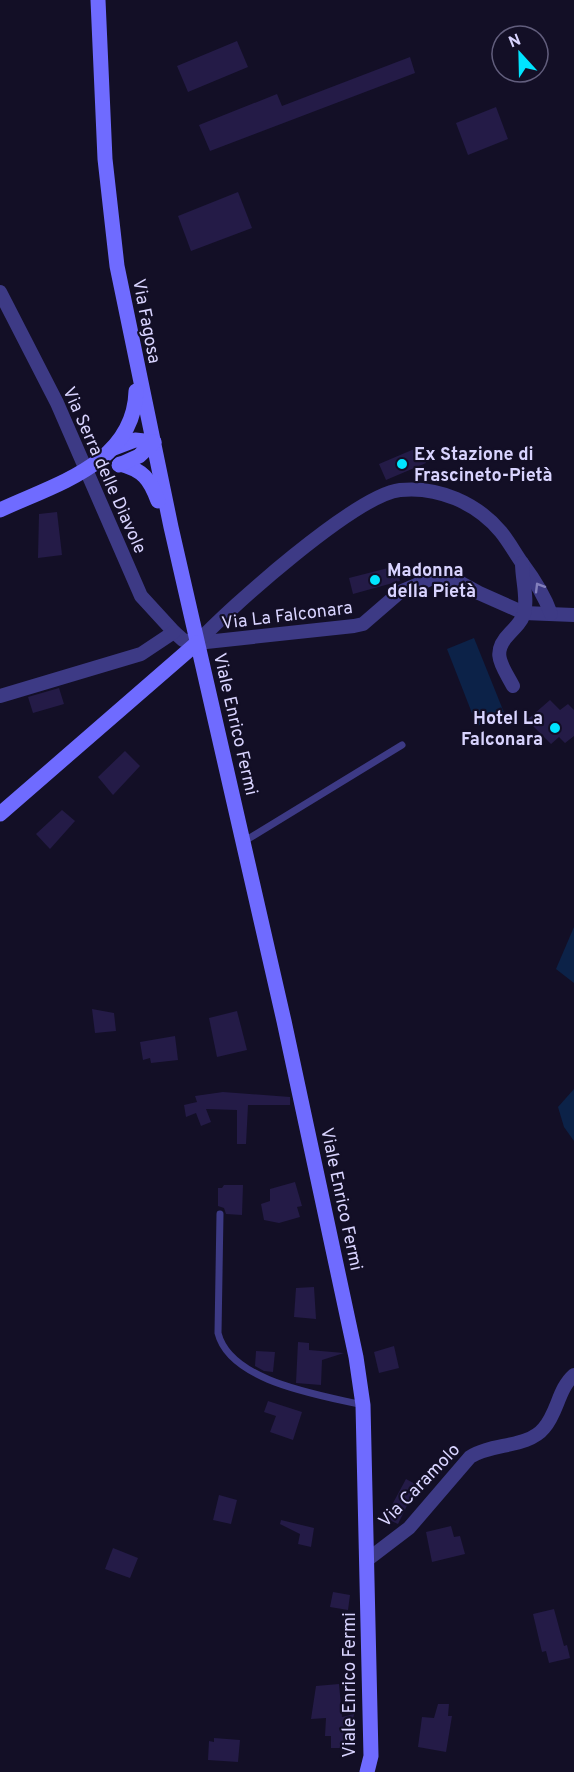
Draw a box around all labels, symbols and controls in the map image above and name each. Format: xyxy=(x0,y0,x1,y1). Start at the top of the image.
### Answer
north arrow xyxy=(490,24,550,84)
text: N xyxy=(506,31,524,53)
street label: Via Fagosa xyxy=(126,277,165,366)
street label: Via Serra delle Diavole xyxy=(56,383,151,558)
place label: Ex Stazione di Frascineto-Pietà xyxy=(414,444,553,488)
marker: Ex Stazione di Frascineto-Pietà xyxy=(395,457,409,471)
place label: Madonna della Pietà xyxy=(387,560,476,604)
marker: Madonna della Pietà xyxy=(368,573,382,587)
one-way arrow xyxy=(535,583,547,593)
street label: Via La Falconara xyxy=(220,597,354,636)
street label: Viale Enrico Fermi xyxy=(207,651,262,798)
place label: Hotel La Falconara xyxy=(461,708,543,752)
marker: Hotel La Falconara xyxy=(548,721,562,735)
street label: Viale Enrico Fermi xyxy=(314,1126,367,1273)
street label: Via Caramolo xyxy=(374,1439,466,1533)
street label: Viale Enrico Fermi xyxy=(339,1612,362,1758)

